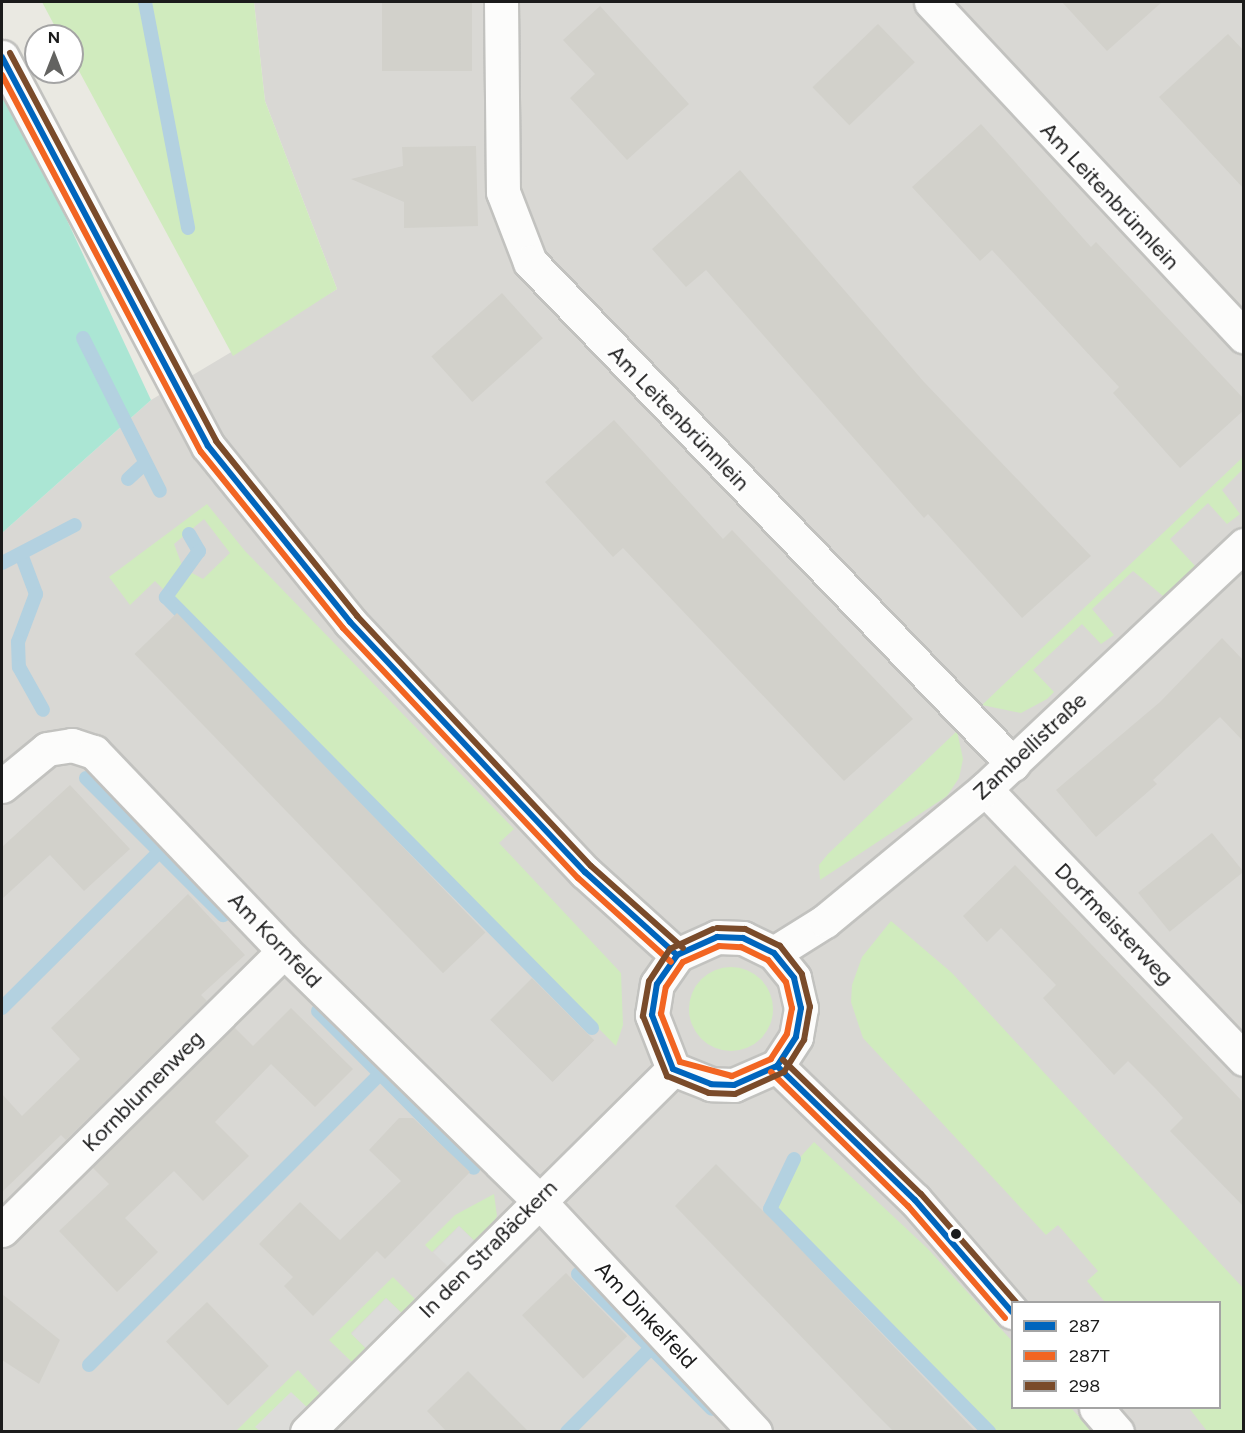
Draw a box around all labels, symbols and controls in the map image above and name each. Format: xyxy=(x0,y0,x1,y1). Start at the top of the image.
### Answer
north arrow xyxy=(24,24,84,84)
text: N xyxy=(48,28,60,47)
street label: Am Leitenbrünnlein xyxy=(1035,117,1185,275)
street label: Am Leitenbrünnlein xyxy=(603,340,755,496)
street label: Zambellistraße xyxy=(968,687,1092,805)
street label: Dorfmeisterweg xyxy=(1049,858,1179,990)
street label: Am Kornfeld xyxy=(223,887,327,993)
street label: Kornblumenweg xyxy=(77,1025,209,1157)
street label: In den Straßäckern xyxy=(413,1174,563,1324)
unlabelled marker xyxy=(950,1228,962,1240)
street label: Am Dinkelfeld xyxy=(590,1256,702,1374)
legend xyxy=(1011,1301,1221,1409)
text: 287 xyxy=(1069,1315,1100,1337)
text: 287T xyxy=(1069,1345,1110,1367)
text: 298 xyxy=(1069,1375,1100,1397)

